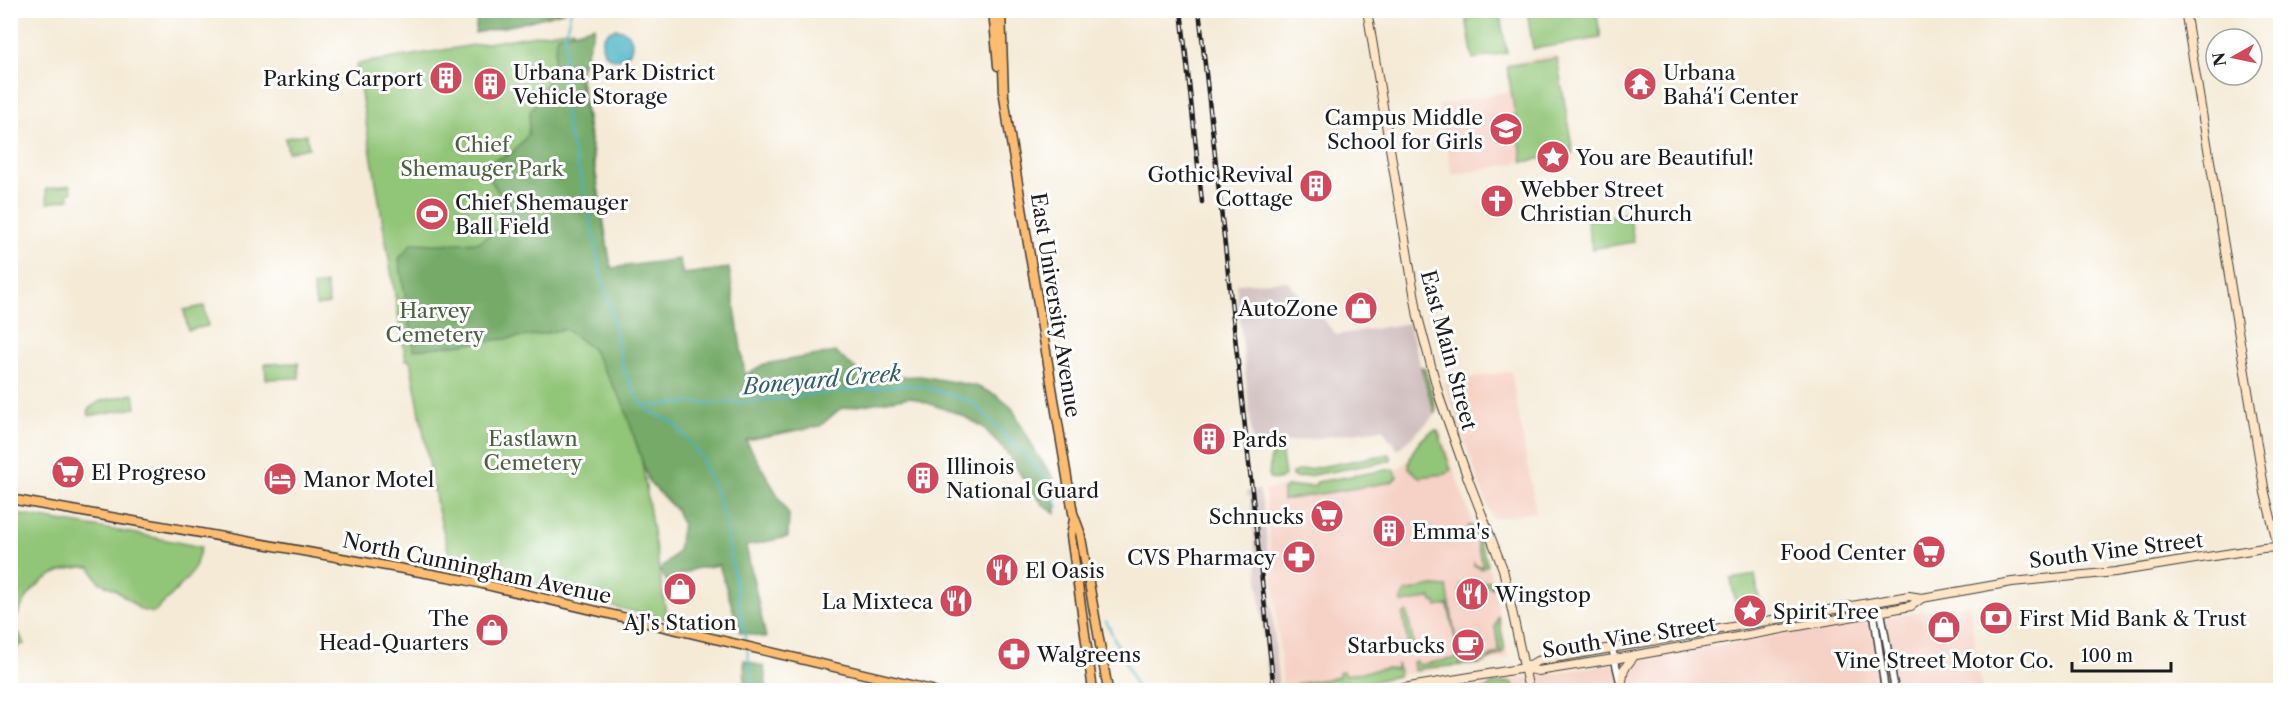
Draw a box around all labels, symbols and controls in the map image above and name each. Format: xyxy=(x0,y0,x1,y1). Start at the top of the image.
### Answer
north arrow xyxy=(2204,27,2264,87)
text: N xyxy=(2208,51,2230,68)
building icon: Parking Carport xyxy=(428,60,464,96)
place label: Urbana Park District Vehicle Storage xyxy=(512,60,716,109)
place label: Urbana Bahá'í Center xyxy=(1663,60,1798,109)
place label: Parking Carport xyxy=(263,66,424,91)
building icon: Urbana Park District Vehicle Storage xyxy=(472,66,508,102)
temple icon: Urbana Bahá'í Center xyxy=(1622,66,1658,102)
place label: Campus Middle School for Girls xyxy=(1324,105,1483,154)
school or university icon: Campus Middle School for Girls xyxy=(1488,111,1524,147)
park label: Chief Shemauger Park xyxy=(400,132,565,181)
place icon: You are Beautiful! xyxy=(1535,139,1571,175)
place label: You are Beautiful! xyxy=(1575,145,1754,170)
place label: Gothic Revival Cottage xyxy=(1147,162,1293,211)
building icon: Gothic Revival Cottage xyxy=(1298,168,1334,204)
place label: Webber Street Christian Church xyxy=(1519,177,1692,226)
church icon: Webber Street Christian Church xyxy=(1479,183,1515,219)
place label: Chief Shemauger Ball Field xyxy=(455,190,628,239)
street label: East University Avenue xyxy=(1026,191,1086,419)
sports icon: Chief Shemauger Ball Field xyxy=(414,196,450,232)
street label: East Main Street xyxy=(1416,267,1482,433)
shop icon: AutoZone xyxy=(1343,290,1379,326)
place label: AutoZone xyxy=(1237,296,1338,321)
park label: Harvey Cemetery xyxy=(386,298,485,347)
water label: Boneyard Creek xyxy=(740,360,903,401)
building icon: Pards xyxy=(1191,421,1227,457)
park label: Eastlawn Cemetery xyxy=(484,426,583,475)
place label: Pards xyxy=(1232,427,1287,452)
supermarket icon: El Progreso xyxy=(50,454,86,490)
place label: Illinois National Guard xyxy=(946,454,1099,503)
place label: El Progreso xyxy=(91,460,206,485)
building icon: Illinois National Guard xyxy=(905,460,941,496)
hotel icon: Manor Motel xyxy=(262,461,298,497)
place label: Manor Motel xyxy=(303,467,434,492)
supermarket icon: Schnucks xyxy=(1309,498,1345,534)
place label: Schnucks xyxy=(1209,504,1304,529)
building icon: Emma's xyxy=(1371,513,1407,549)
place label: Emma's xyxy=(1412,519,1490,544)
street label: North Cunningham Avenue xyxy=(340,527,614,609)
street label: South Vine Street xyxy=(2027,527,2205,573)
supermarket icon: Food Center xyxy=(1911,534,1947,570)
pharmacy icon: CVS Pharmacy xyxy=(1281,539,1317,575)
place label: Food Center xyxy=(1780,540,1906,565)
place label: CVS Pharmacy xyxy=(1127,545,1276,570)
restaurant icon: El Oasis xyxy=(984,552,1020,588)
place label: El Oasis xyxy=(1025,558,1105,583)
shop icon: AJ's Station xyxy=(662,571,698,607)
restaurant icon: Wingstop xyxy=(1454,576,1490,612)
place label: Wingstop xyxy=(1494,582,1591,607)
restaurant icon: La Mixteca xyxy=(938,583,974,619)
place label: La Mixteca xyxy=(822,589,934,614)
place icon: Spirit Tree xyxy=(1732,593,1768,629)
place label: Spirit Tree xyxy=(1773,599,1879,624)
bank icon: First Mid Bank & Trust xyxy=(1978,600,2014,636)
place label: The Head-Quarters xyxy=(319,606,469,655)
place label: First Mid Bank & Trust xyxy=(2019,606,2247,631)
shop icon: Vine Street Motor Co. xyxy=(1926,609,1962,645)
place label: AJ's Station xyxy=(622,610,737,635)
street label: South Vine Street xyxy=(1540,611,1718,663)
shop icon: The Head-Quarters xyxy=(474,612,510,648)
cafe icon: Starbucks xyxy=(1450,627,1486,663)
place label: Starbucks xyxy=(1347,633,1445,658)
scale bar xyxy=(2072,635,2171,673)
pharmacy icon: Walgreens xyxy=(996,636,1032,672)
place label: Walgreens xyxy=(1036,642,1141,667)
text: 100 m xyxy=(2081,645,2133,667)
place label: Vine Street Motor Co. xyxy=(1833,648,2054,673)

